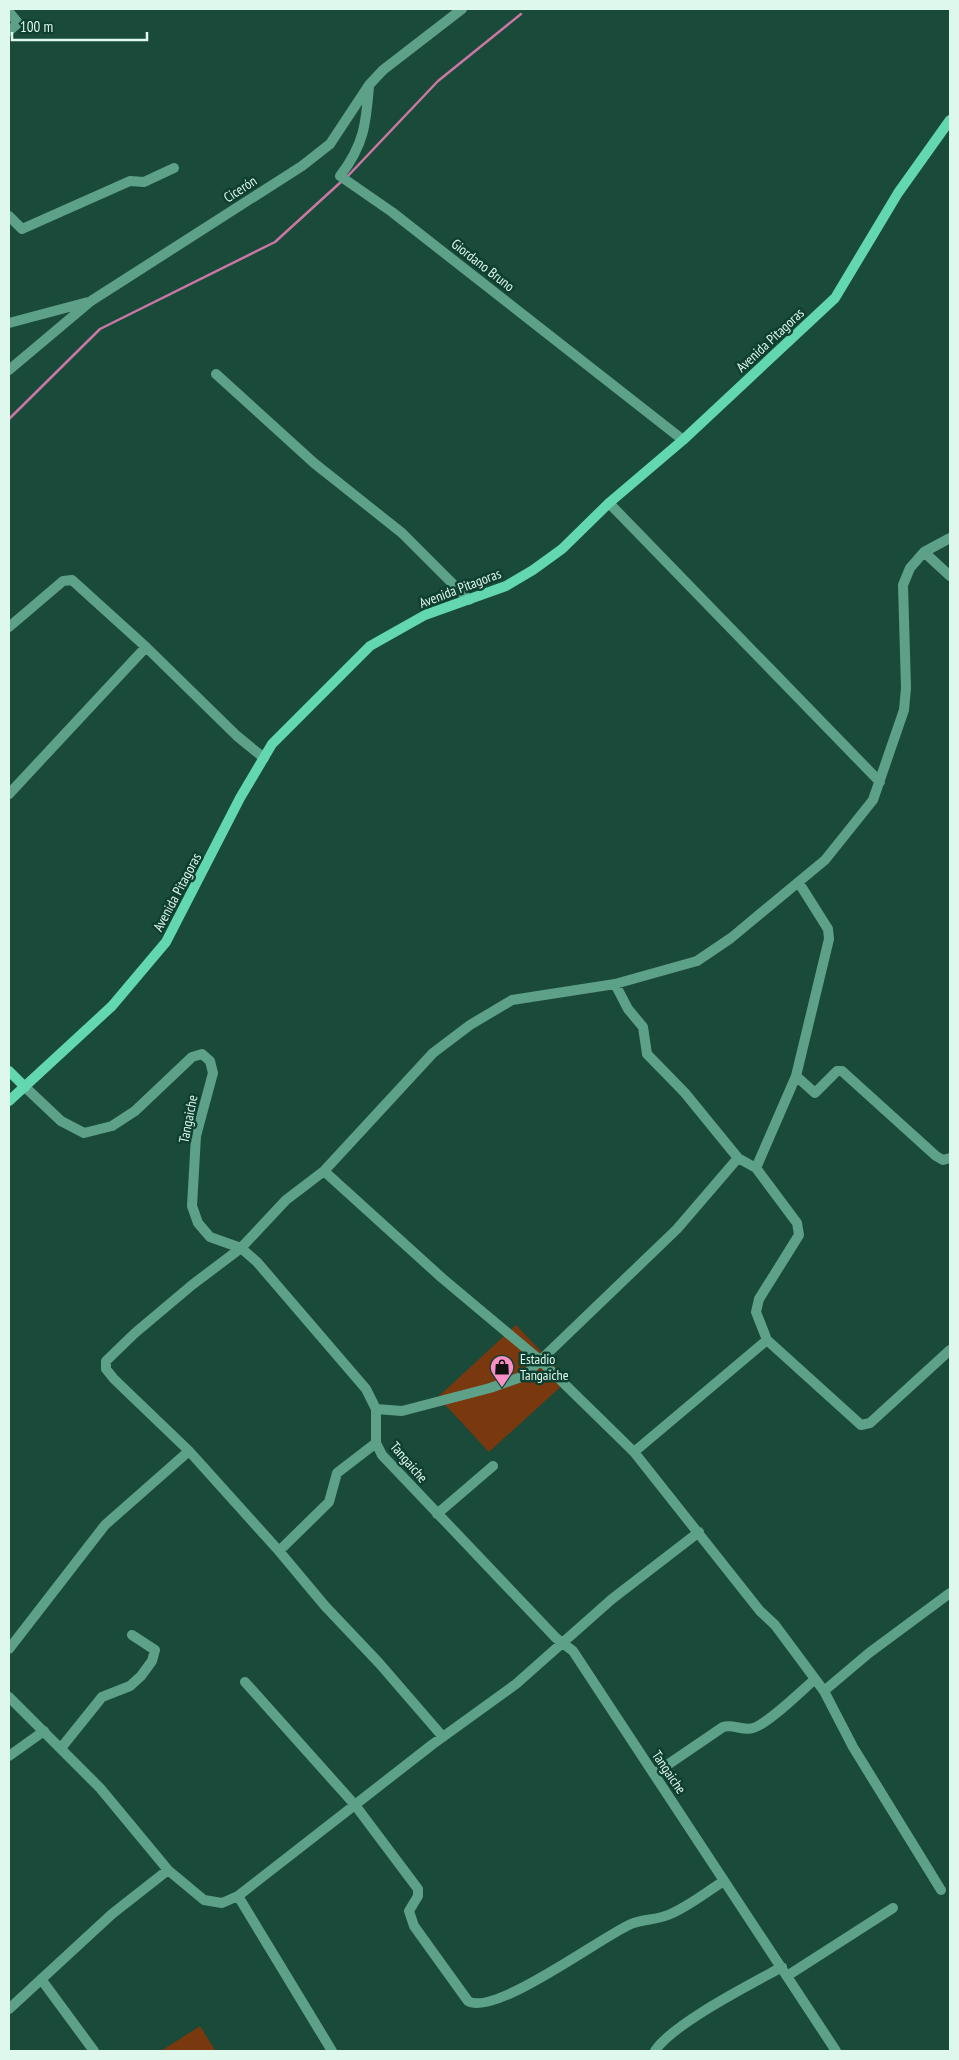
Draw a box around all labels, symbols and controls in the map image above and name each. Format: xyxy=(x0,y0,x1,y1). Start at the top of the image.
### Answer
scale bar xyxy=(12,10,148,42)
text: 100 m xyxy=(20,17,53,36)
street label: Cicerón xyxy=(220,172,260,206)
street label: Giordano Bruno xyxy=(448,235,518,295)
street label: Avenida Pitagoras xyxy=(732,304,808,376)
street label: Avenida Pitagoras xyxy=(416,564,504,612)
street label: Avenida Pitagoras xyxy=(149,849,205,934)
street label: Tangaiche xyxy=(175,1093,201,1144)
place label: Estadio Tangaiche xyxy=(520,1350,569,1384)
shop icon: Estadio Tangaiche xyxy=(489,1354,515,1388)
street label: Tangaiche xyxy=(386,1438,432,1486)
street label: Tangaiche xyxy=(648,1747,690,1797)

